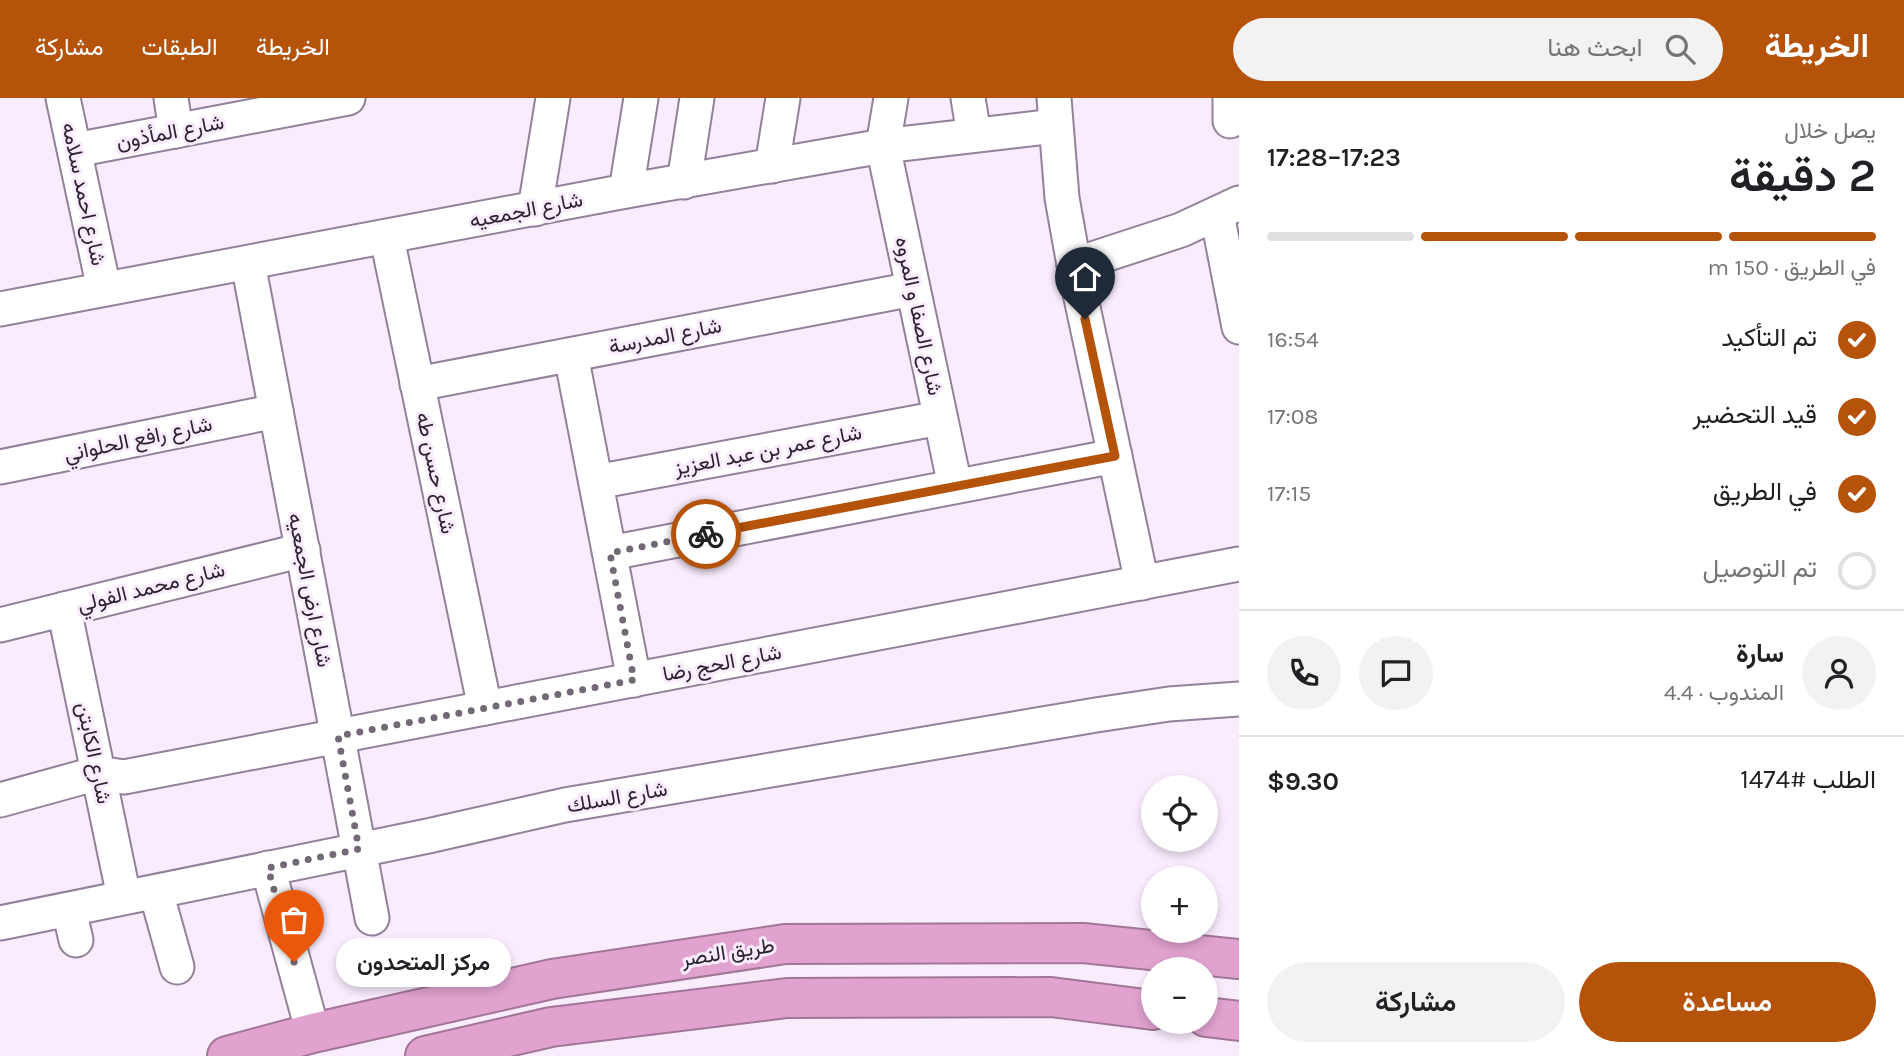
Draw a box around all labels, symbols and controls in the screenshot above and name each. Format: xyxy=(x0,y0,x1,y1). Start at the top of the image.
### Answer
search box xyxy=(1233,18,1723,81)
text: الخريطة xyxy=(1765,27,1869,65)
icon: search xyxy=(1661,30,1699,68)
text: ابحث هنا xyxy=(1547,32,1643,63)
text: مشاركة xyxy=(35,33,103,61)
text: الطبقات xyxy=(141,33,218,61)
text: الخريطة xyxy=(256,33,330,61)
street label: شارع المأذون xyxy=(114,110,226,156)
text: يصل خلال xyxy=(1784,117,1876,144)
street label: شارع احمد سلامه xyxy=(55,120,111,268)
text: 17:23–17:28 xyxy=(1267,142,1401,173)
text: 2 دقيقة xyxy=(1729,149,1876,203)
street label: شارع الجمعيه xyxy=(467,187,585,235)
street label: شارع الصفا و المروه xyxy=(889,235,948,398)
pin xyxy=(1055,247,1115,319)
text: في الطريق · 150 m xyxy=(1708,254,1876,281)
icon: home xyxy=(1066,258,1104,296)
street label: شارع المدرسة xyxy=(607,313,724,361)
icon: check xyxy=(1838,321,1876,359)
text: تم التأكيد xyxy=(1721,322,1817,353)
text: 16:54 xyxy=(1267,326,1319,353)
icon: check xyxy=(1838,398,1876,436)
text: قيد التحضير xyxy=(1692,399,1817,430)
text: 17:08 xyxy=(1267,403,1319,430)
street label: شارع حسن طه xyxy=(409,410,461,536)
street label: شارع رافع الحلواني xyxy=(62,412,215,471)
street label: شارع عمر بن عبد العزيز xyxy=(671,420,864,482)
icon: check xyxy=(1838,475,1876,513)
text: في الطريق xyxy=(1713,476,1817,507)
text: 17:15 xyxy=(1267,480,1311,507)
courier xyxy=(671,499,741,569)
street label: شارع ارض الجمعيه xyxy=(281,511,337,670)
icon: bike xyxy=(687,515,725,553)
text: تم التوصيل xyxy=(1702,553,1817,584)
street label: شارع محمد الفولي xyxy=(75,557,229,622)
button: phone xyxy=(1267,636,1341,710)
button: chat xyxy=(1359,636,1433,710)
button: person xyxy=(1802,636,1876,710)
text: سارة xyxy=(1736,638,1784,669)
street label: شارع الحج رضا xyxy=(661,640,784,688)
text: المندوب · 4.4 xyxy=(1664,679,1784,706)
street label: شارع الكابتن xyxy=(70,700,116,806)
text: الطلب #1474 xyxy=(1740,764,1876,795)
text: $9.30 xyxy=(1267,766,1339,797)
map controls xyxy=(1141,775,1218,1034)
button: locate xyxy=(1141,775,1218,852)
street label: شارع السلك xyxy=(565,776,669,820)
button: + xyxy=(1141,866,1218,943)
pin xyxy=(264,890,324,962)
icon: bag xyxy=(275,901,313,939)
street label: طريق النصر xyxy=(679,933,776,972)
callout: مركز المتحدون xyxy=(336,938,511,986)
text: مركز المتحدون xyxy=(357,949,490,976)
button: − xyxy=(1141,957,1218,1034)
button: مشاركة xyxy=(1267,962,1565,1042)
button: مساعدة xyxy=(1579,962,1876,1042)

